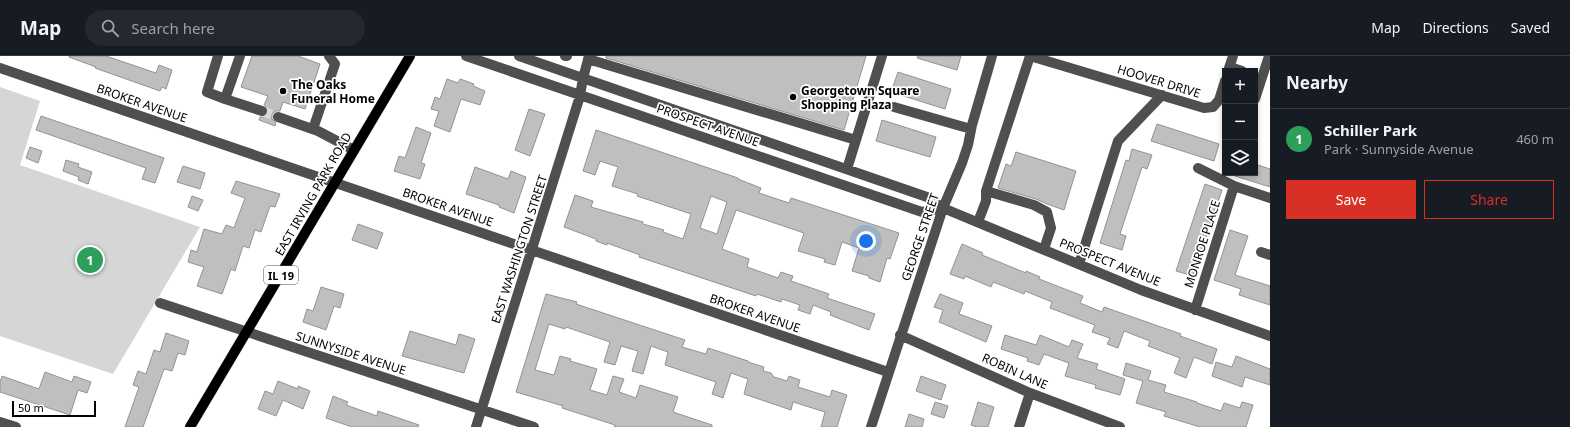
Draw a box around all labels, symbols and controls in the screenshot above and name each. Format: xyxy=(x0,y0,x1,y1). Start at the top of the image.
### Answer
search box xyxy=(85,10,365,46)
text: Map xyxy=(20,15,61,41)
icon: search xyxy=(99,17,121,39)
text: Search here xyxy=(131,18,215,38)
text: Map xyxy=(1371,18,1400,37)
text: Directions xyxy=(1422,18,1489,37)
text: Saved xyxy=(1511,18,1550,37)
street label: HOOVER DRIVE xyxy=(1115,60,1203,102)
map controls xyxy=(1222,68,1258,176)
button: + xyxy=(1222,68,1258,104)
text: Nearby xyxy=(1286,71,1348,94)
place label: The Oaks Funeral Home xyxy=(291,76,375,107)
street label: BROKER AVENUE xyxy=(94,80,190,126)
place label: Georgetown Square Shopping Plaza xyxy=(801,82,919,113)
marker: The Oaks Funeral Home xyxy=(278,86,288,96)
marker: Georgetown Square Shopping Plaza xyxy=(788,92,798,102)
street label: PROSPECT AVENUE xyxy=(654,99,762,151)
button: − xyxy=(1222,104,1258,140)
text: Schiller Park xyxy=(1324,120,1417,140)
street label: EAST IRVING PARK ROAD xyxy=(271,129,355,259)
text: 1 xyxy=(1295,130,1303,148)
text: 460 m xyxy=(1516,130,1554,148)
button: layers xyxy=(1222,140,1258,176)
text: Park · Sunnyside Avenue xyxy=(1324,140,1474,158)
street label: EAST WASHINGTON STREET xyxy=(487,172,551,325)
button: Save xyxy=(1286,180,1416,219)
button: Share xyxy=(1424,180,1554,219)
street label: BROKER AVENUE xyxy=(400,184,496,230)
street label: GEORGE STREET xyxy=(897,191,943,283)
street label: MONROE PLACE xyxy=(1180,198,1224,290)
your location xyxy=(856,231,876,251)
street label: PROSPECT AVENUE xyxy=(1057,234,1163,290)
pin: 1 xyxy=(77,245,103,275)
road number: IL 19 xyxy=(264,266,298,284)
street label: BROKER AVENUE xyxy=(707,290,803,336)
street label: SUNNYSIDE AVENUE xyxy=(294,327,408,379)
street label: ROBIN LANE xyxy=(979,349,1051,393)
scale bar xyxy=(12,399,96,418)
text: 50 m xyxy=(18,400,44,415)

